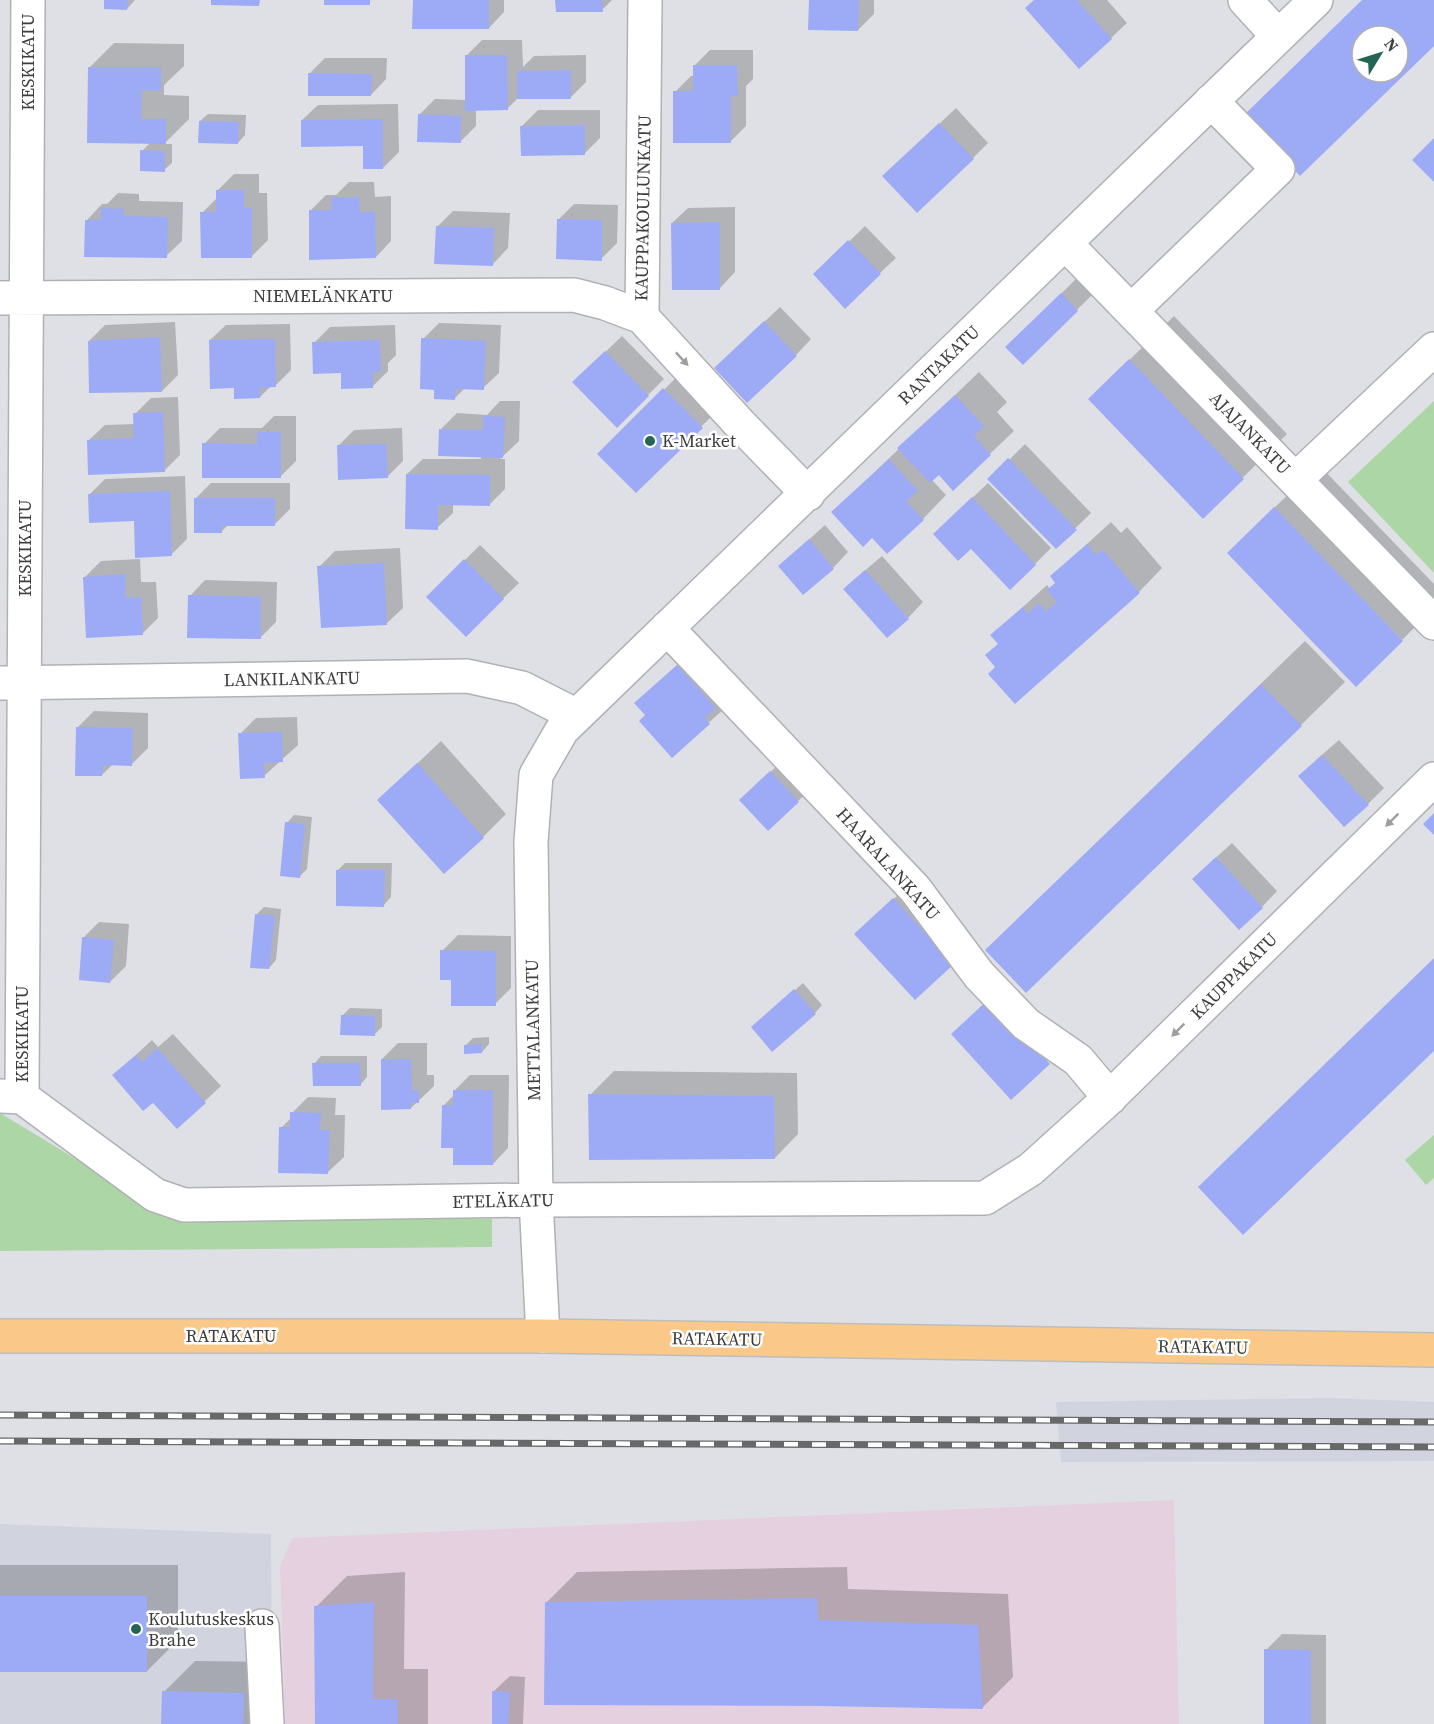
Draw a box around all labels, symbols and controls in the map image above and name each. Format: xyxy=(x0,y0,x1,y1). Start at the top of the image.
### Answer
street label: KESKIKATU xyxy=(15,13,40,111)
north arrow xyxy=(1350,24,1410,84)
text: N xyxy=(1380,33,1404,56)
street label: KAUPPAKOULUNKATU xyxy=(628,115,657,301)
street label: NIEMELÄNKATU xyxy=(253,283,393,308)
street label: RANTAKATU xyxy=(892,319,985,410)
one-way arrow xyxy=(675,352,689,367)
street label: AJAJANKATU xyxy=(1204,385,1297,480)
place label: K-Market xyxy=(662,428,736,453)
marker: K-Market xyxy=(643,434,657,448)
street label: KESKIKATU xyxy=(12,499,37,597)
street label: LANKILANKATU xyxy=(223,665,361,692)
street label: HAARALANKATU xyxy=(831,802,946,926)
one-way arrow xyxy=(1386,812,1400,826)
street label: KAUPPAKATU xyxy=(1184,926,1283,1025)
street label: METTALANKATU xyxy=(519,959,546,1101)
street label: KESKIKATU xyxy=(9,985,34,1083)
one-way arrow xyxy=(1171,1023,1186,1037)
street label: ETELÄKATU xyxy=(452,1187,554,1214)
street label: RATAKATU xyxy=(186,1323,276,1348)
street label: RATAKATU xyxy=(671,1325,763,1352)
street label: RATAKATU xyxy=(1157,1333,1249,1360)
place label: Koulutuskeskus Brahe xyxy=(148,1606,274,1652)
marker: Koulutuskeskus Brahe xyxy=(129,1622,143,1636)

